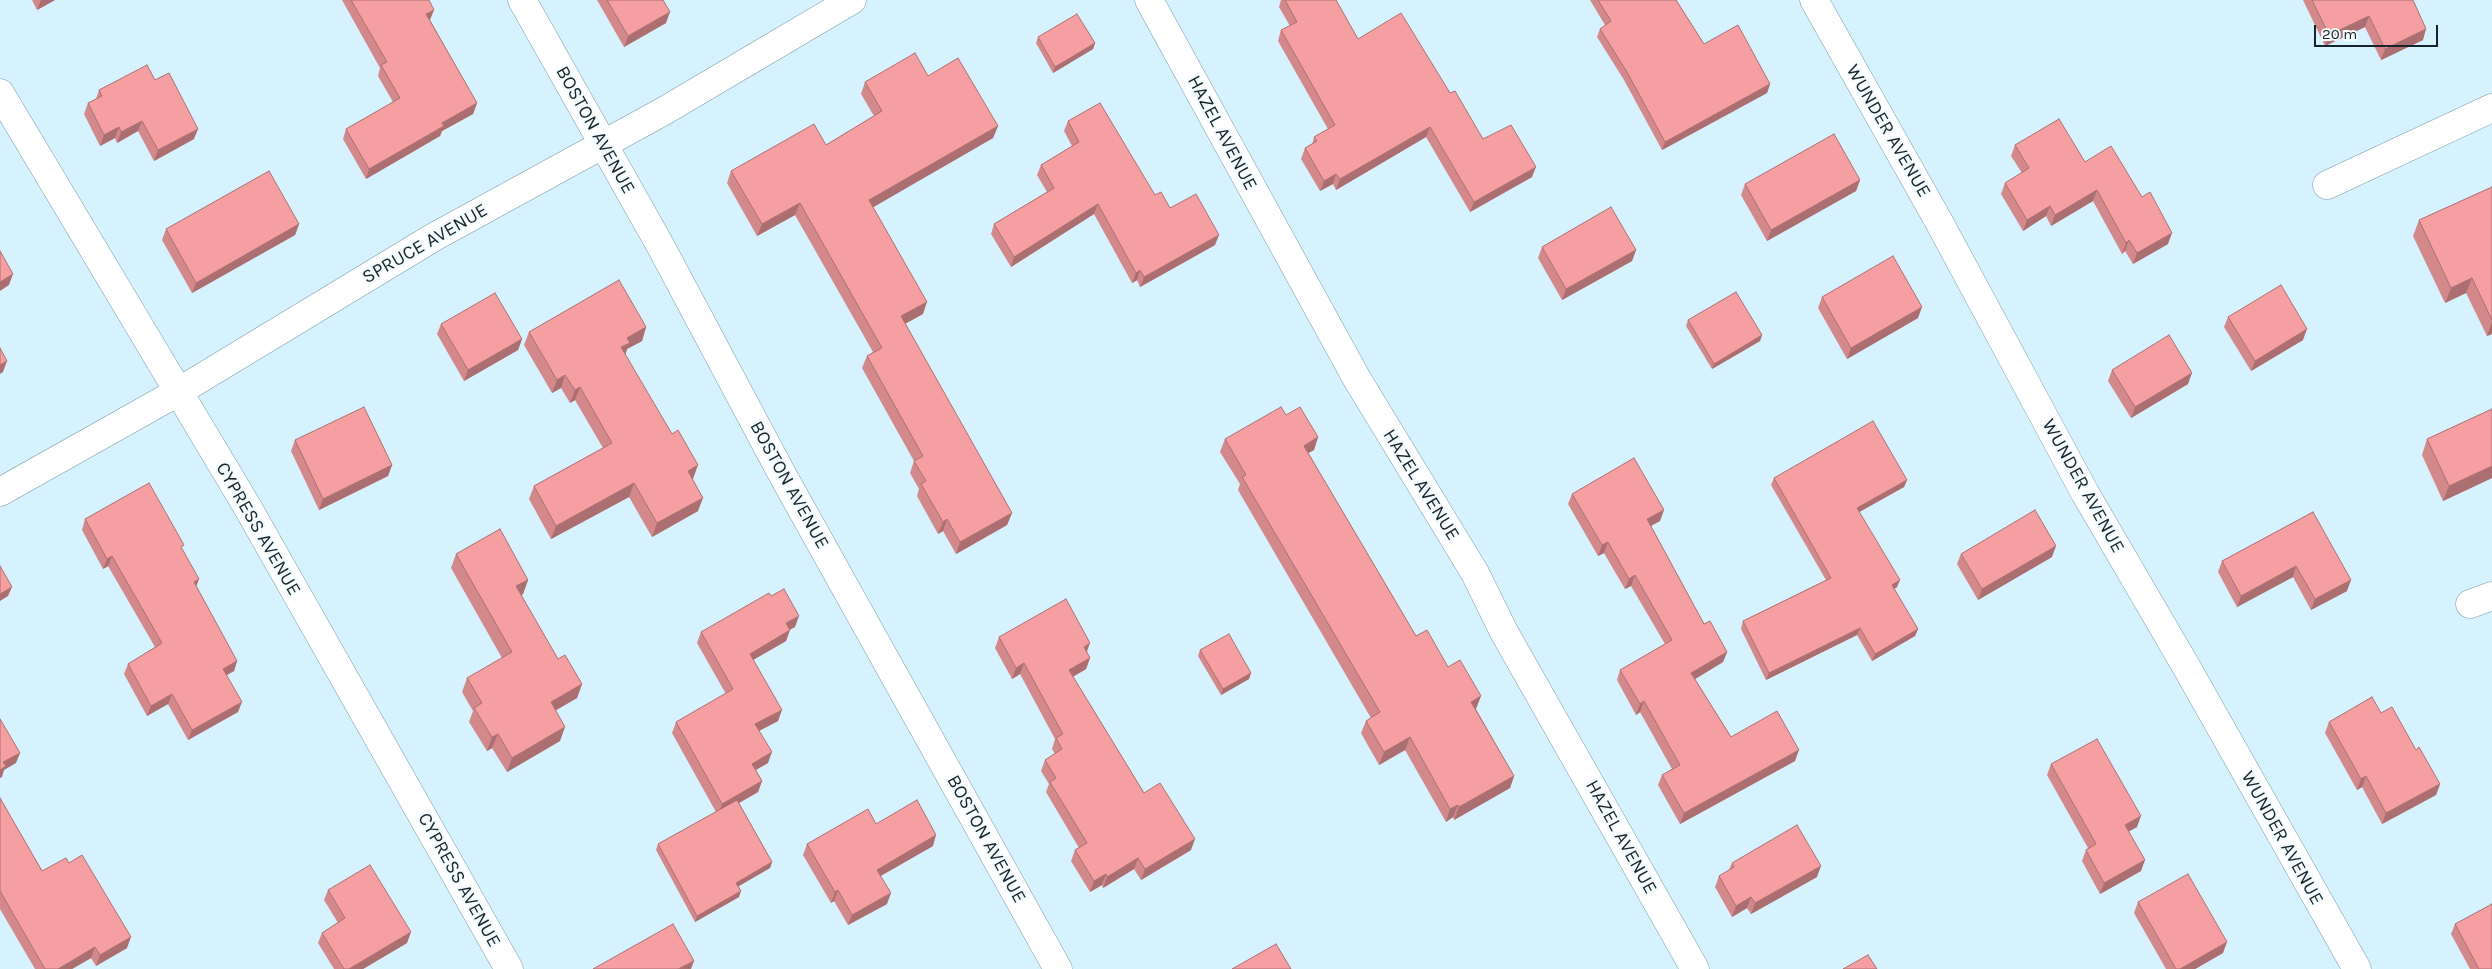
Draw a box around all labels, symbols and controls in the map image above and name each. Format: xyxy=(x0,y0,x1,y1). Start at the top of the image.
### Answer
scale bar xyxy=(2317,15,2441,47)
text: 20 m xyxy=(2322,25,2357,43)
street label: WUNDER AVENUE xyxy=(1841,61,1935,201)
street label: BOSTON AVENUE xyxy=(550,62,640,198)
street label: HAZEL AVENUE xyxy=(1182,72,1262,194)
street label: SPRUCE AVENUE xyxy=(358,199,492,289)
street label: WUNDER AVENUE xyxy=(2037,415,2129,557)
street label: BOSTON AVENUE xyxy=(744,417,834,553)
street label: HAZEL AVENUE xyxy=(1378,425,1464,545)
street label: CYPRESS AVENUE xyxy=(211,458,305,600)
street label: WUNDER AVENUE xyxy=(2236,767,2328,909)
street label: BOSTON AVENUE xyxy=(941,771,1031,907)
street label: HAZEL AVENUE xyxy=(1580,776,1662,898)
street label: CYPRESS AVENUE xyxy=(413,809,505,951)

